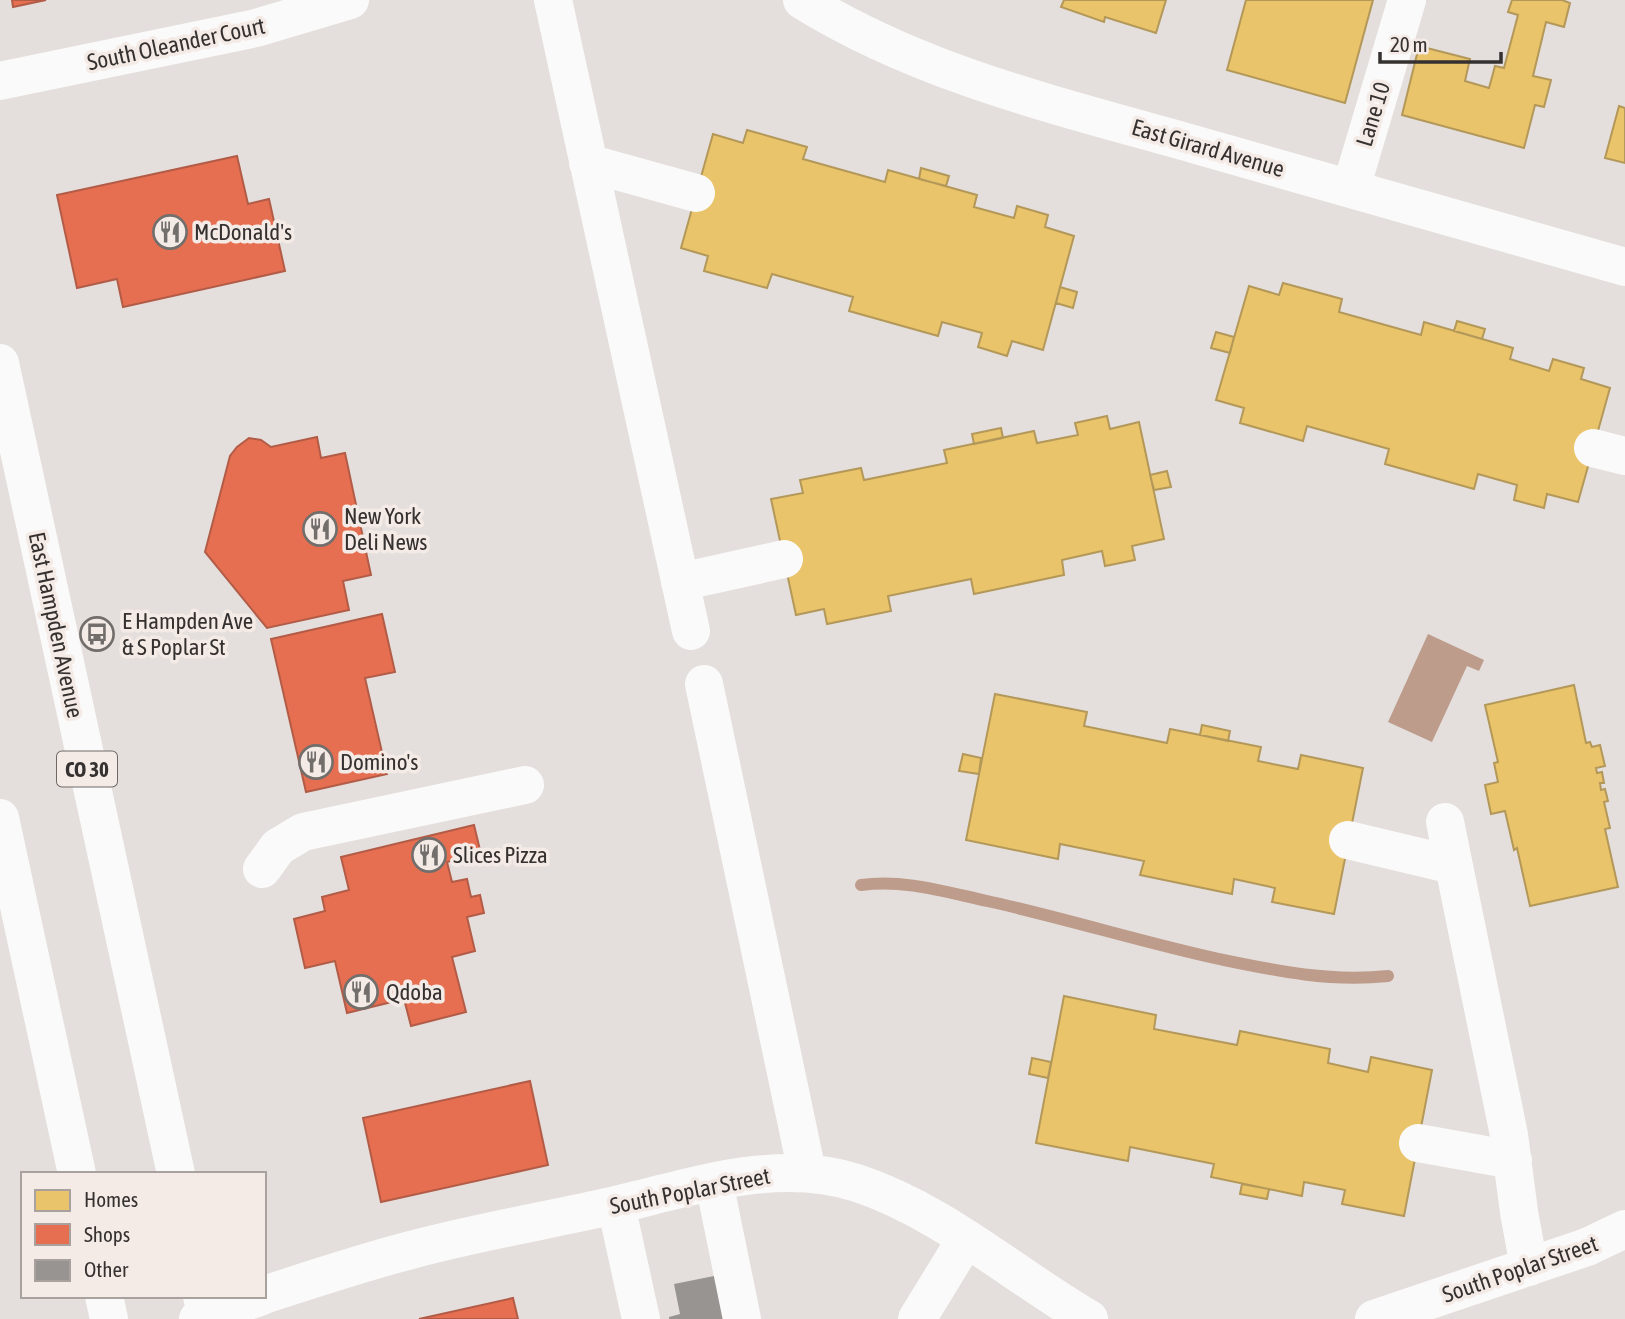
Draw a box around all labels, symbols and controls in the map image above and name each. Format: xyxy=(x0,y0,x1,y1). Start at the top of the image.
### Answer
street label: South Oleander Court xyxy=(85,12,267,76)
scale bar xyxy=(1380,21,1501,65)
text: 20 m xyxy=(1390,32,1428,56)
street label: Lane 10 xyxy=(1351,79,1395,149)
street label: East Girard Avenue xyxy=(1129,114,1287,182)
restaurant icon: McDonald's xyxy=(151,213,189,251)
place label: McDonald's xyxy=(194,219,292,245)
place label: New York Deli News xyxy=(344,503,428,555)
restaurant icon: New York Deli News xyxy=(301,510,339,548)
street label: East Hampden Avenue xyxy=(24,530,88,720)
place label: E Hampden Ave & S Poplar St xyxy=(122,608,253,660)
bus stop icon: E Hampden Ave & S Poplar St xyxy=(78,615,116,653)
restaurant icon: Domino's xyxy=(297,743,335,781)
place label: Domino's xyxy=(340,749,418,775)
road number: CO 30 xyxy=(57,752,117,786)
restaurant icon: Slices Pizza xyxy=(410,836,448,874)
place label: Slices Pizza xyxy=(453,842,548,868)
restaurant icon: Qdoba xyxy=(342,973,380,1011)
place label: Qdoba xyxy=(386,979,443,1005)
street label: South Poplar Street xyxy=(608,1163,772,1219)
legend xyxy=(21,1172,266,1298)
text: Homes xyxy=(84,1187,138,1211)
text: Shops xyxy=(84,1222,130,1246)
street label: South Poplar Street xyxy=(1439,1230,1601,1308)
text: Other xyxy=(84,1257,129,1281)

